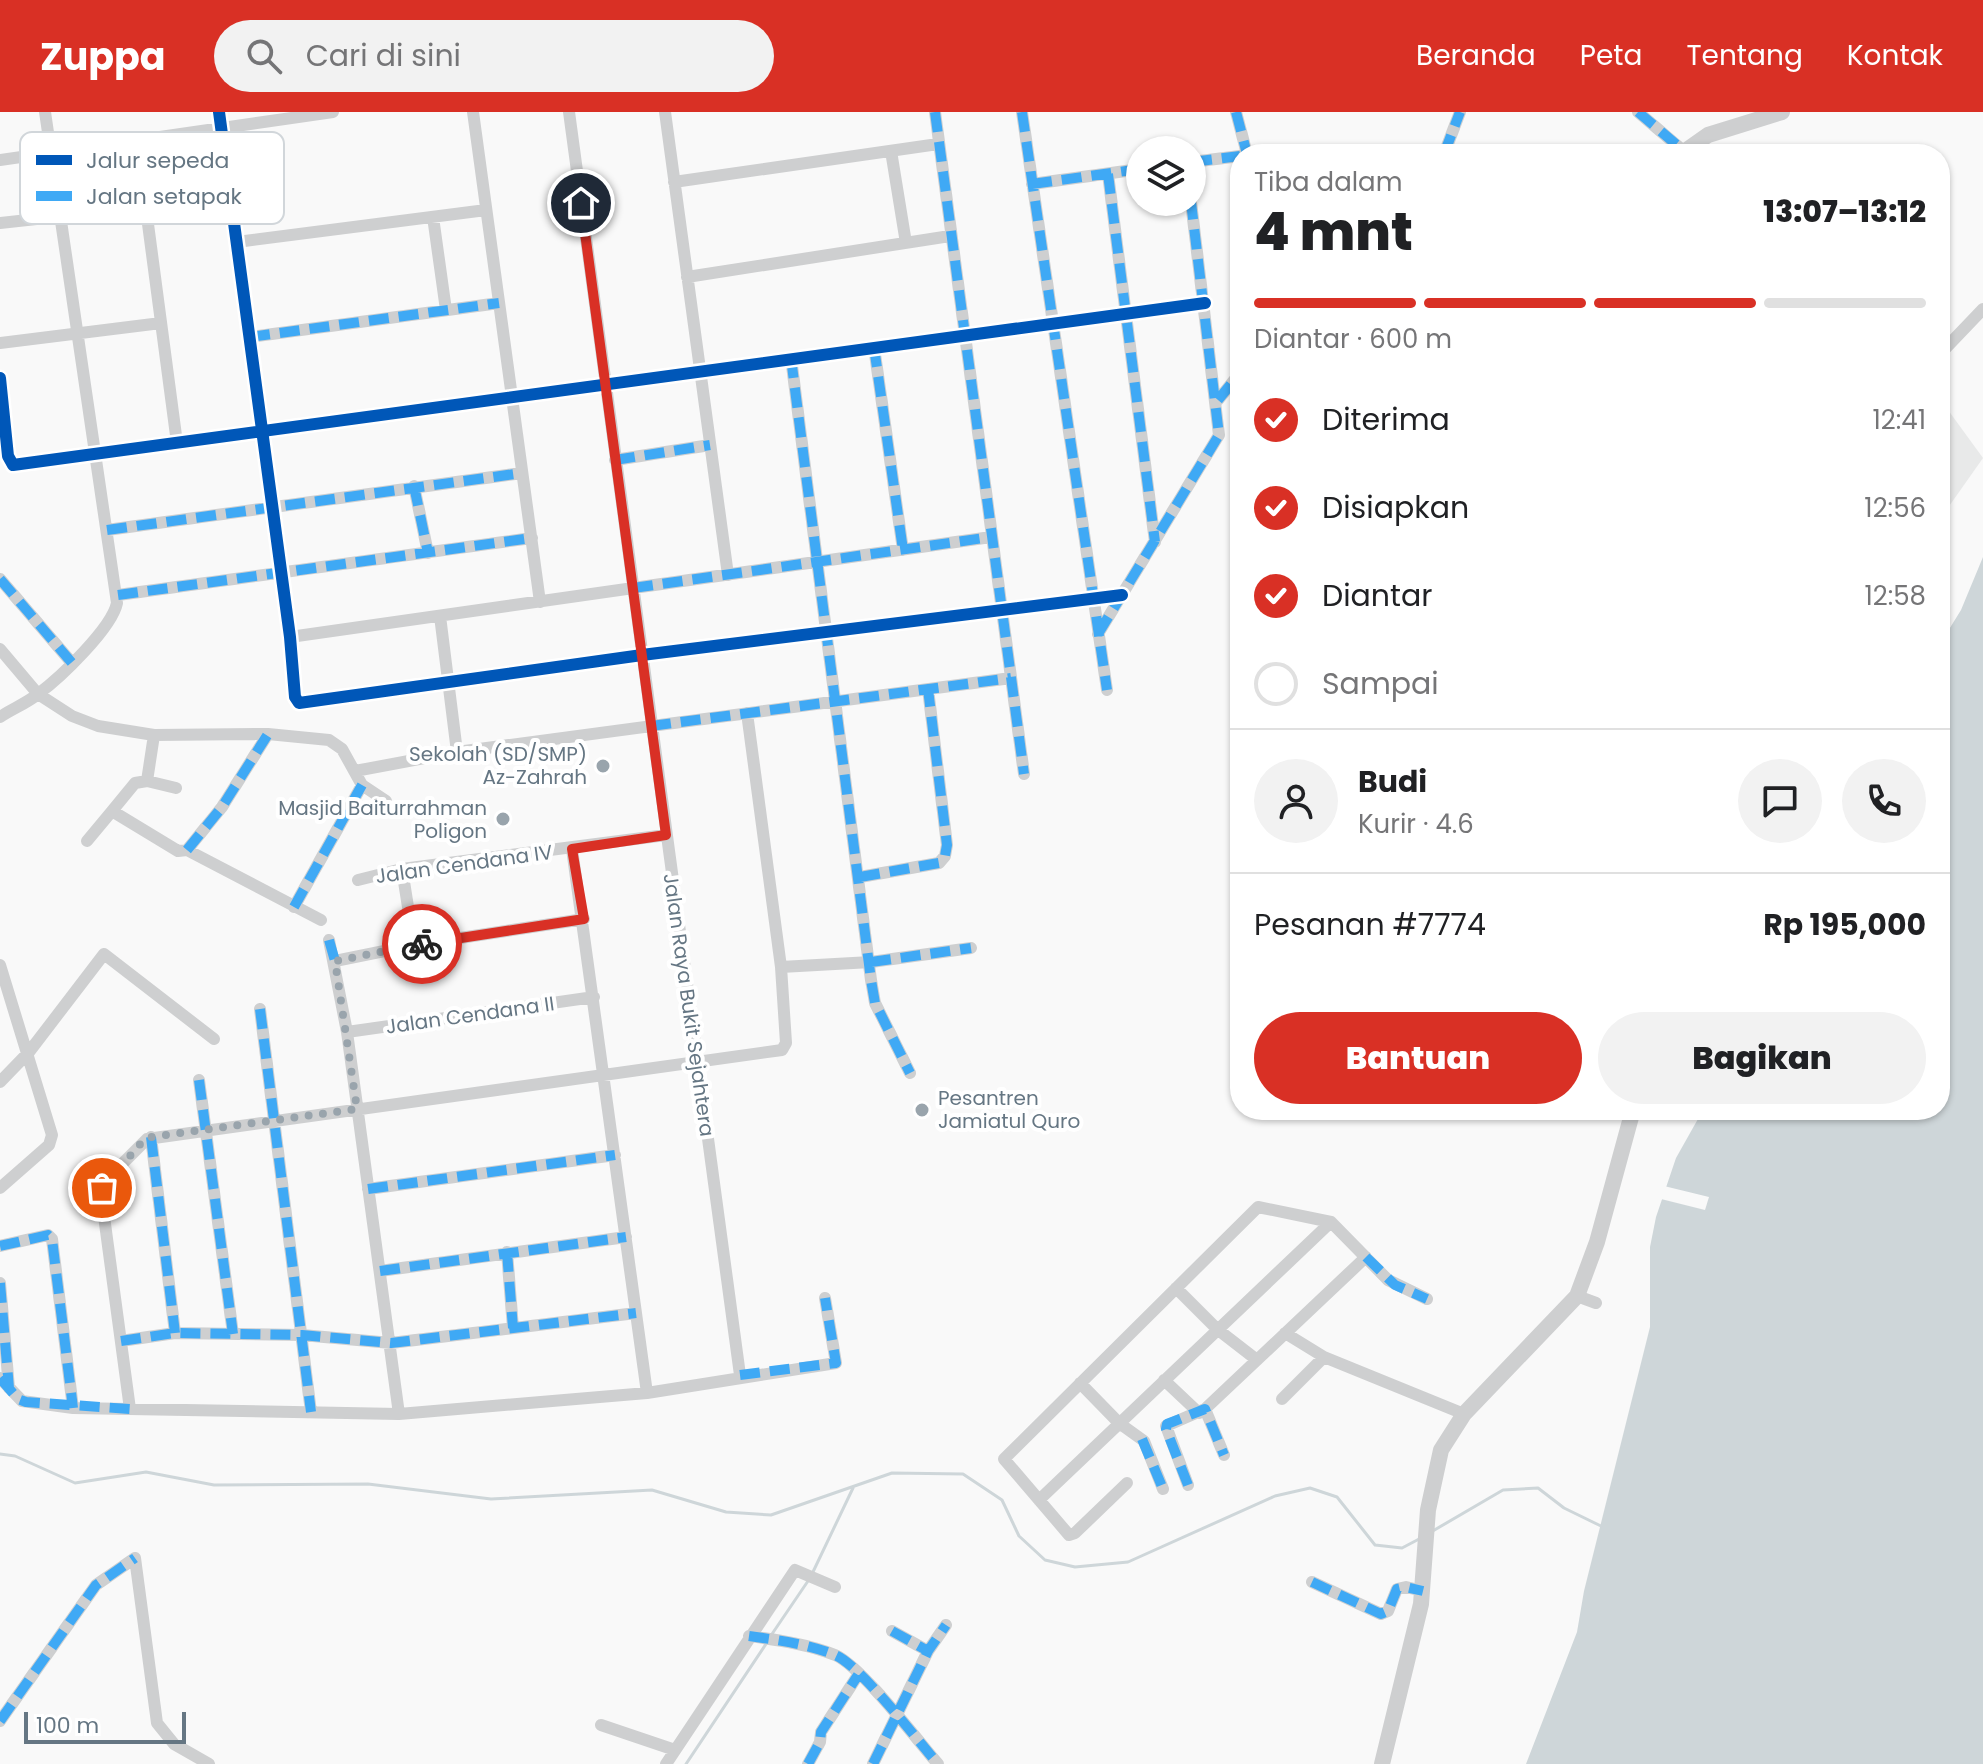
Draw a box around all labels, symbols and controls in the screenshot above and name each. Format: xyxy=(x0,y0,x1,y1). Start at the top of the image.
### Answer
search box xyxy=(214,20,774,92)
text: Zuppa xyxy=(40,30,166,83)
icon: search xyxy=(242,34,286,78)
text: Cari di sini xyxy=(306,34,461,77)
text: Beranda xyxy=(1416,36,1536,75)
text: Peta xyxy=(1580,36,1642,75)
text: Tentang xyxy=(1686,36,1803,75)
text: Kontak xyxy=(1847,36,1943,75)
legend xyxy=(20,132,284,224)
map controls xyxy=(1126,136,1206,216)
button: layers xyxy=(1126,136,1206,216)
text: Jalur sepeda xyxy=(86,145,230,176)
text: Tiba dalam xyxy=(1254,164,1402,200)
pin xyxy=(547,169,615,237)
text: Jalan setapak xyxy=(86,181,243,212)
icon: home xyxy=(559,181,603,225)
text: 13:07–13:12 xyxy=(1763,190,1926,233)
text: 4 mnt xyxy=(1254,195,1413,268)
text: Diantar · 600 m xyxy=(1254,321,1452,357)
icon: check xyxy=(1254,398,1298,442)
text: Diterima xyxy=(1322,398,1450,441)
text: 12:41 xyxy=(1873,402,1926,438)
icon: check xyxy=(1254,486,1298,530)
text: Disiapkan xyxy=(1322,486,1469,529)
text: 12:56 xyxy=(1864,490,1926,526)
icon: check xyxy=(1254,574,1298,618)
text: Diantar xyxy=(1322,574,1432,617)
text: 12:58 xyxy=(1864,578,1926,614)
text: Sampai xyxy=(1322,662,1439,705)
place label: Sekolah (SD/SMP) Az-Zahrah xyxy=(409,740,587,791)
marker: Sekolah (SD/SMP) Az-Zahrah xyxy=(594,757,612,775)
button: person xyxy=(1254,759,1338,843)
button: chat xyxy=(1738,759,1822,843)
button: phone xyxy=(1842,759,1926,843)
text: Budi xyxy=(1358,760,1427,803)
place label: Masjid Baiturrahman Poligon xyxy=(278,794,487,845)
text: Kurir · 4.6 xyxy=(1358,806,1474,842)
marker: Masjid Baiturrahman Poligon xyxy=(494,810,512,828)
street label: Jalan Cendana IV xyxy=(374,838,555,890)
street label: Jalan Raya Bukit Sejahtera xyxy=(657,872,721,1138)
text: Pesanan #7774 xyxy=(1254,903,1486,946)
text: Rp 195,000 xyxy=(1763,903,1926,946)
courier xyxy=(382,904,462,984)
icon: bike xyxy=(400,922,444,966)
street label: Jalan Cendana II xyxy=(384,989,556,1041)
button: Bantuan xyxy=(1254,1012,1582,1104)
button: Bagikan xyxy=(1598,1012,1926,1104)
place label: Pesantren Jamiatul Quro xyxy=(938,1084,1080,1135)
marker: Pesantren Jamiatul Quro xyxy=(913,1101,931,1119)
pin xyxy=(68,1154,136,1222)
icon: bag xyxy=(80,1166,124,1210)
scale bar xyxy=(24,1708,186,1744)
text: 100 m xyxy=(36,1710,99,1741)

